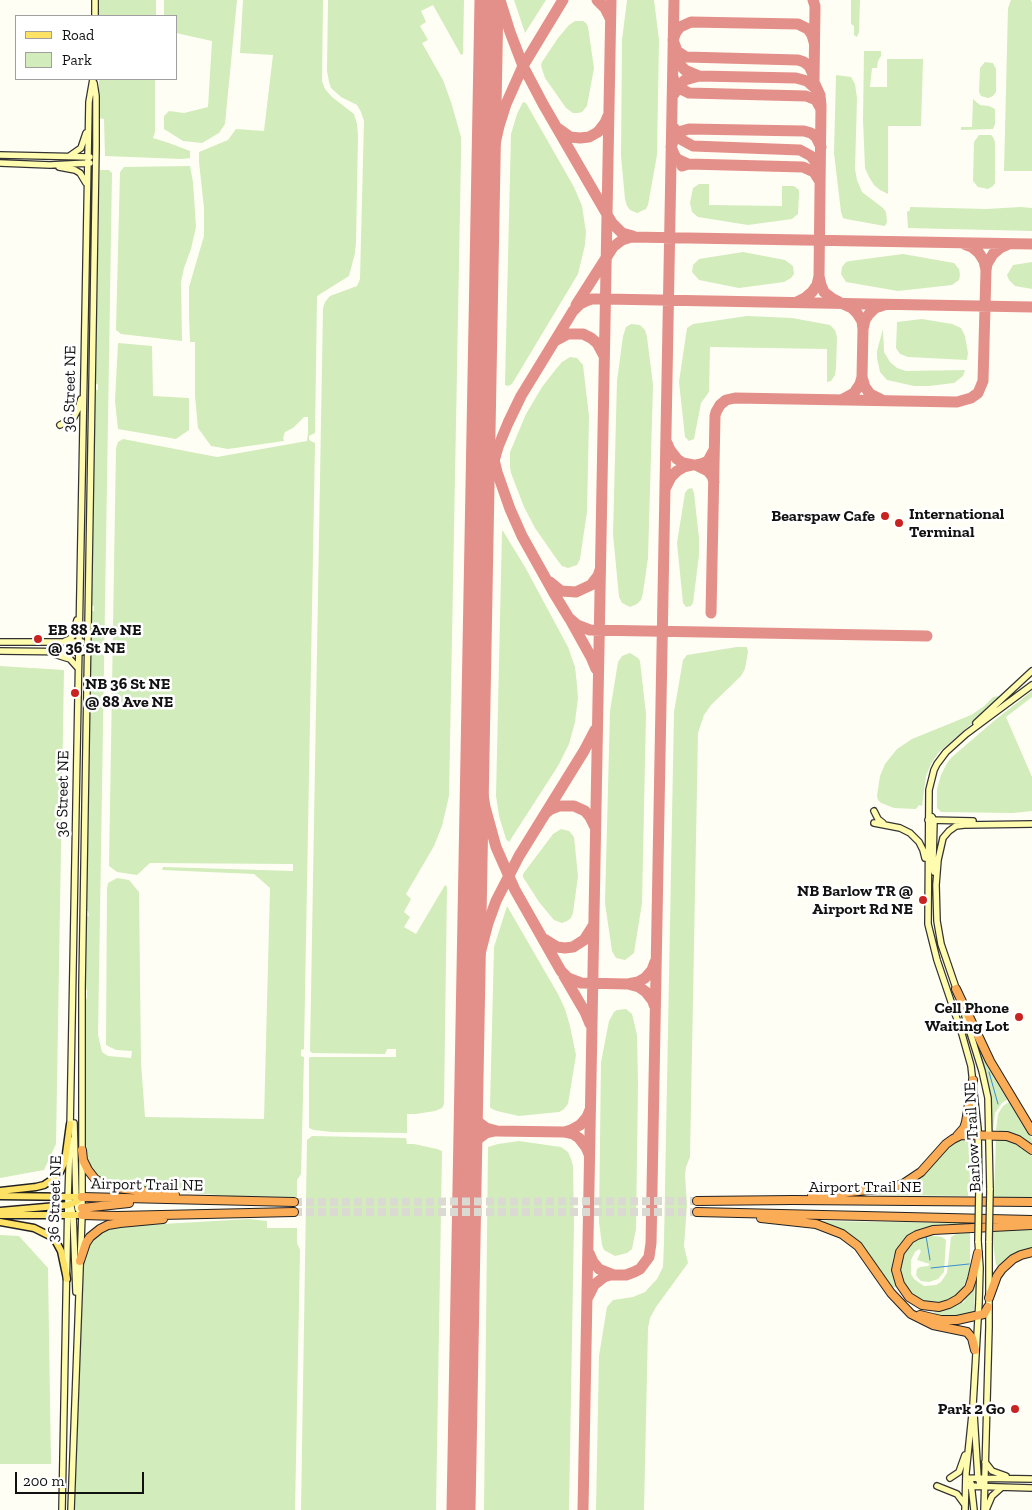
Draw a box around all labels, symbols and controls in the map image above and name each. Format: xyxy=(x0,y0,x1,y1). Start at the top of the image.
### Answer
legend xyxy=(15,15,178,80)
text: Road xyxy=(62,26,94,44)
text: Park xyxy=(62,51,92,69)
street label: 36 Street NE xyxy=(60,345,80,433)
place label: International Terminal xyxy=(909,504,1004,542)
place label: Bearspaw Cafe xyxy=(771,506,875,526)
marker: Bearspaw Cafe xyxy=(879,510,891,522)
marker: International Terminal xyxy=(893,517,905,529)
place label: EB 88 Ave NE @ 36 St NE xyxy=(48,620,141,658)
marker: EB 88 Ave NE @ 36 St NE xyxy=(32,633,44,645)
place label: NB 36 St NE @ 88 Ave NE xyxy=(85,674,173,712)
marker: NB 36 St NE @ 88 Ave NE xyxy=(69,687,81,699)
street label: 36 Street NE xyxy=(53,750,73,838)
place label: NB Barlow TR @ Airport Rd NE xyxy=(797,881,913,919)
marker: NB Barlow TR @ Airport Rd NE xyxy=(917,894,929,906)
place label: Cell Phone Waiting Lot xyxy=(925,998,1009,1036)
marker: Cell Phone Waiting Lot xyxy=(1013,1011,1025,1023)
street label: Barlow Trail NE xyxy=(961,1082,985,1192)
street label: 36 Street NE xyxy=(44,1155,66,1243)
street label: Airport Trail NE xyxy=(91,1174,203,1196)
street label: Airport Trail NE xyxy=(809,1177,921,1197)
place label: Park 2 Go xyxy=(938,1399,1005,1419)
marker: Park 2 Go xyxy=(1009,1403,1021,1415)
scale bar xyxy=(18,1462,146,1494)
text: 200 m xyxy=(23,1472,64,1490)

